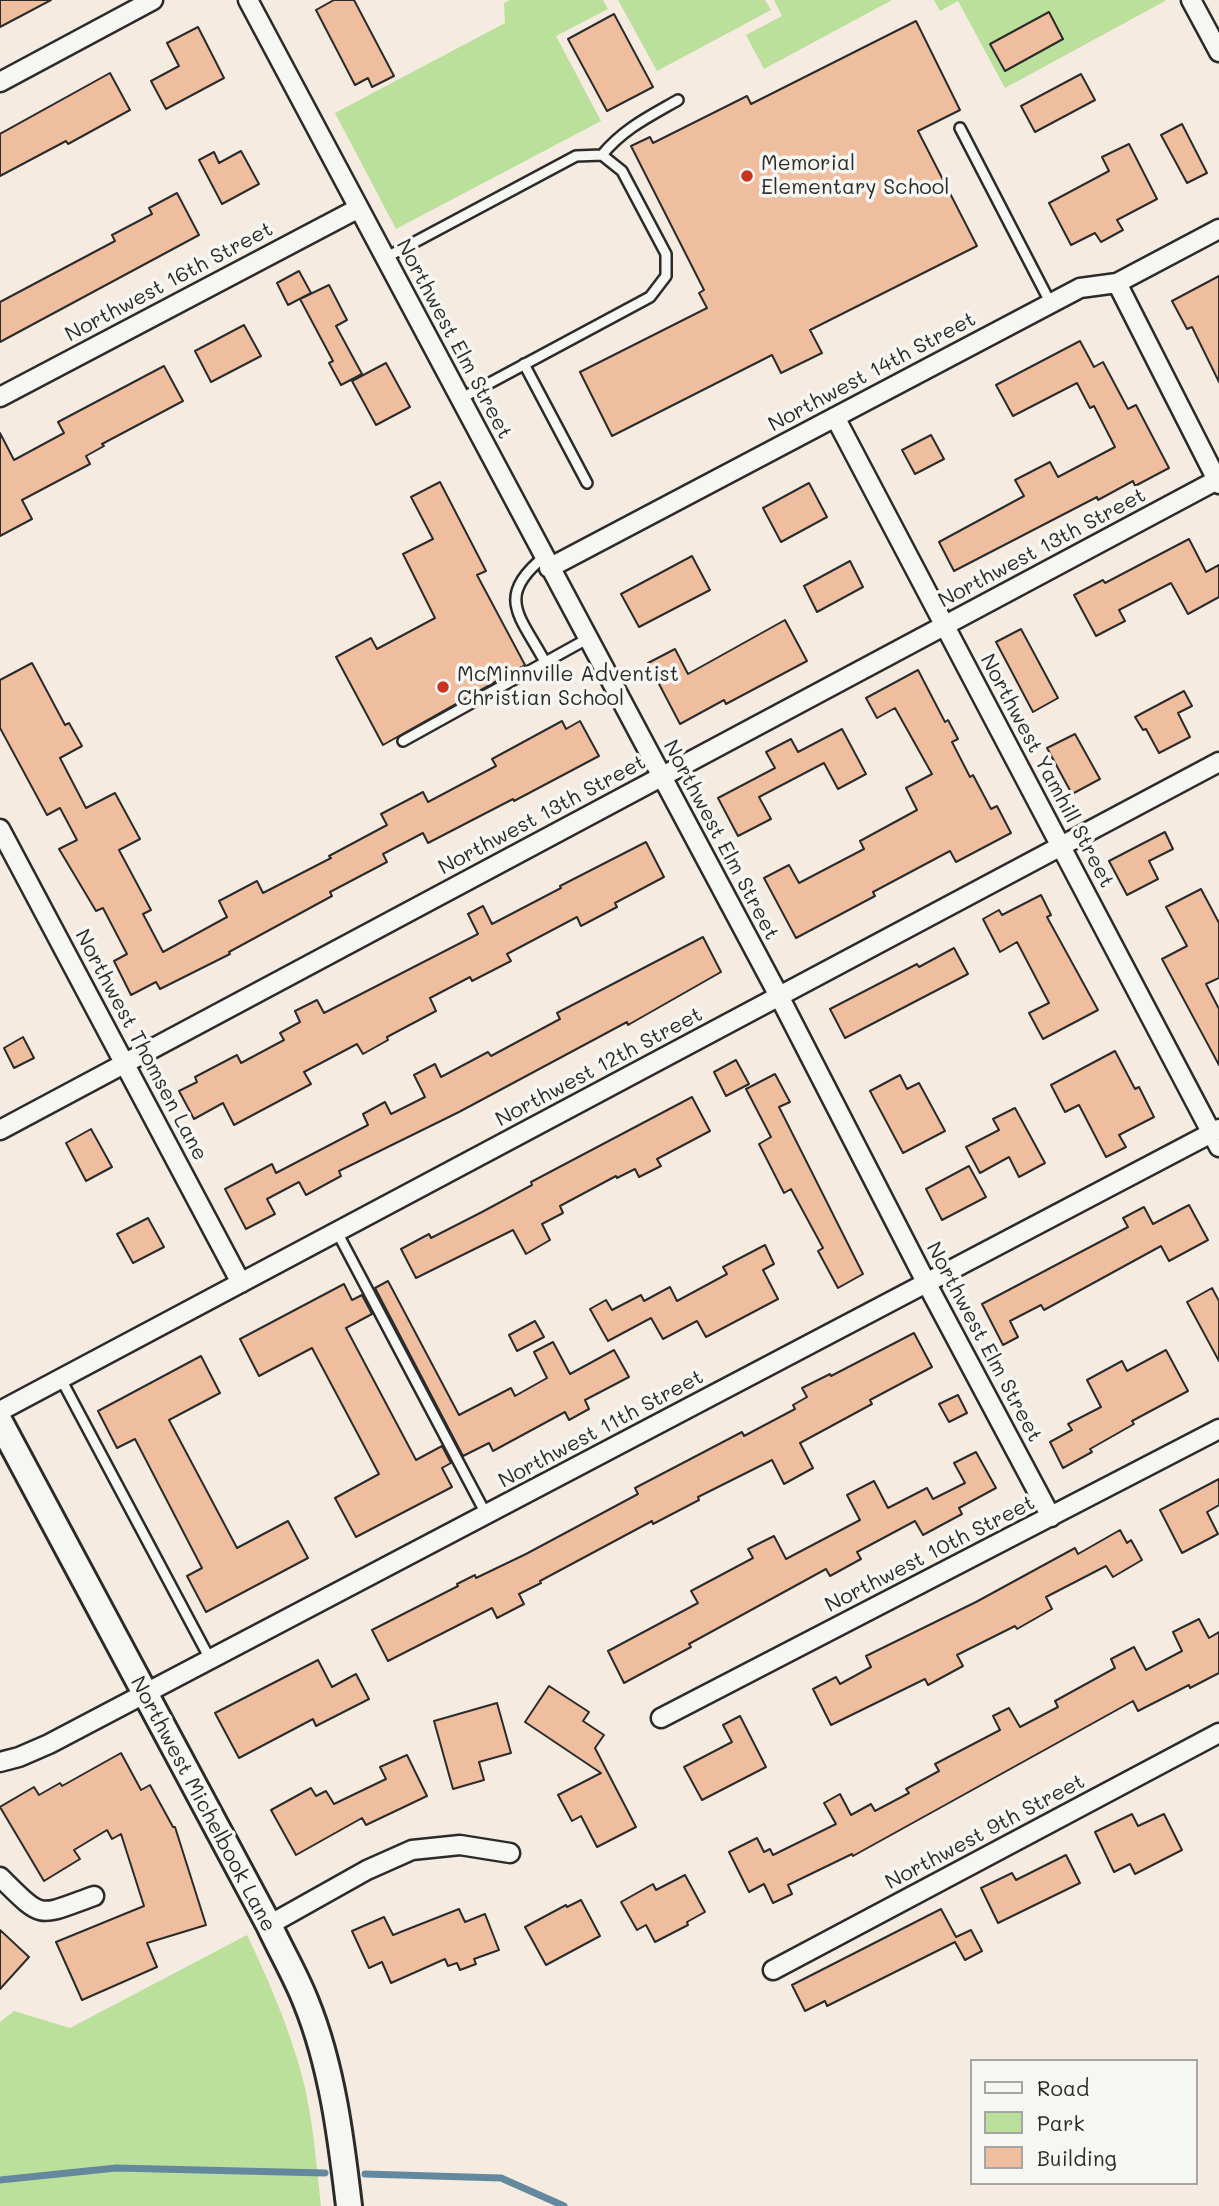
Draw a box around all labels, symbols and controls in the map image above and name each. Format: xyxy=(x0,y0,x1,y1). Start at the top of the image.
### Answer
place label: Memorial Elementary School xyxy=(761,151,949,201)
marker: Memorial Elementary School xyxy=(739,168,755,184)
street label: Northwest 16th Street xyxy=(61,216,277,348)
street label: Northwest Elm Street xyxy=(391,235,517,443)
street label: Northwest 14th Street xyxy=(764,307,980,437)
street label: Northwest 13th Street xyxy=(934,483,1150,613)
street label: Northwest Yamhill Street xyxy=(975,650,1119,892)
place label: McMinnville Adventist Christian School xyxy=(457,662,679,712)
marker: McMinnville Adventist Christian School xyxy=(435,679,451,695)
street label: Northwest Elm Street xyxy=(658,736,784,944)
street label: Northwest 13th Street xyxy=(434,750,650,880)
street label: Northwest Thomsen Lane xyxy=(69,925,213,1165)
street label: Northwest 12th Street xyxy=(491,1002,707,1132)
street label: Northwest Elm Street xyxy=(921,1238,1047,1446)
street label: Northwest 11th Street xyxy=(494,1364,708,1494)
street label: Northwest 10th Street xyxy=(821,1490,1039,1618)
street label: Northwest Michelbook Lane xyxy=(125,1672,281,1936)
street label: Northwest 9th Street xyxy=(881,1769,1089,1895)
legend xyxy=(970,2059,1198,2185)
text: Road xyxy=(1037,2074,1089,2101)
text: Park xyxy=(1037,2109,1085,2136)
text: Building xyxy=(1037,2144,1117,2171)

